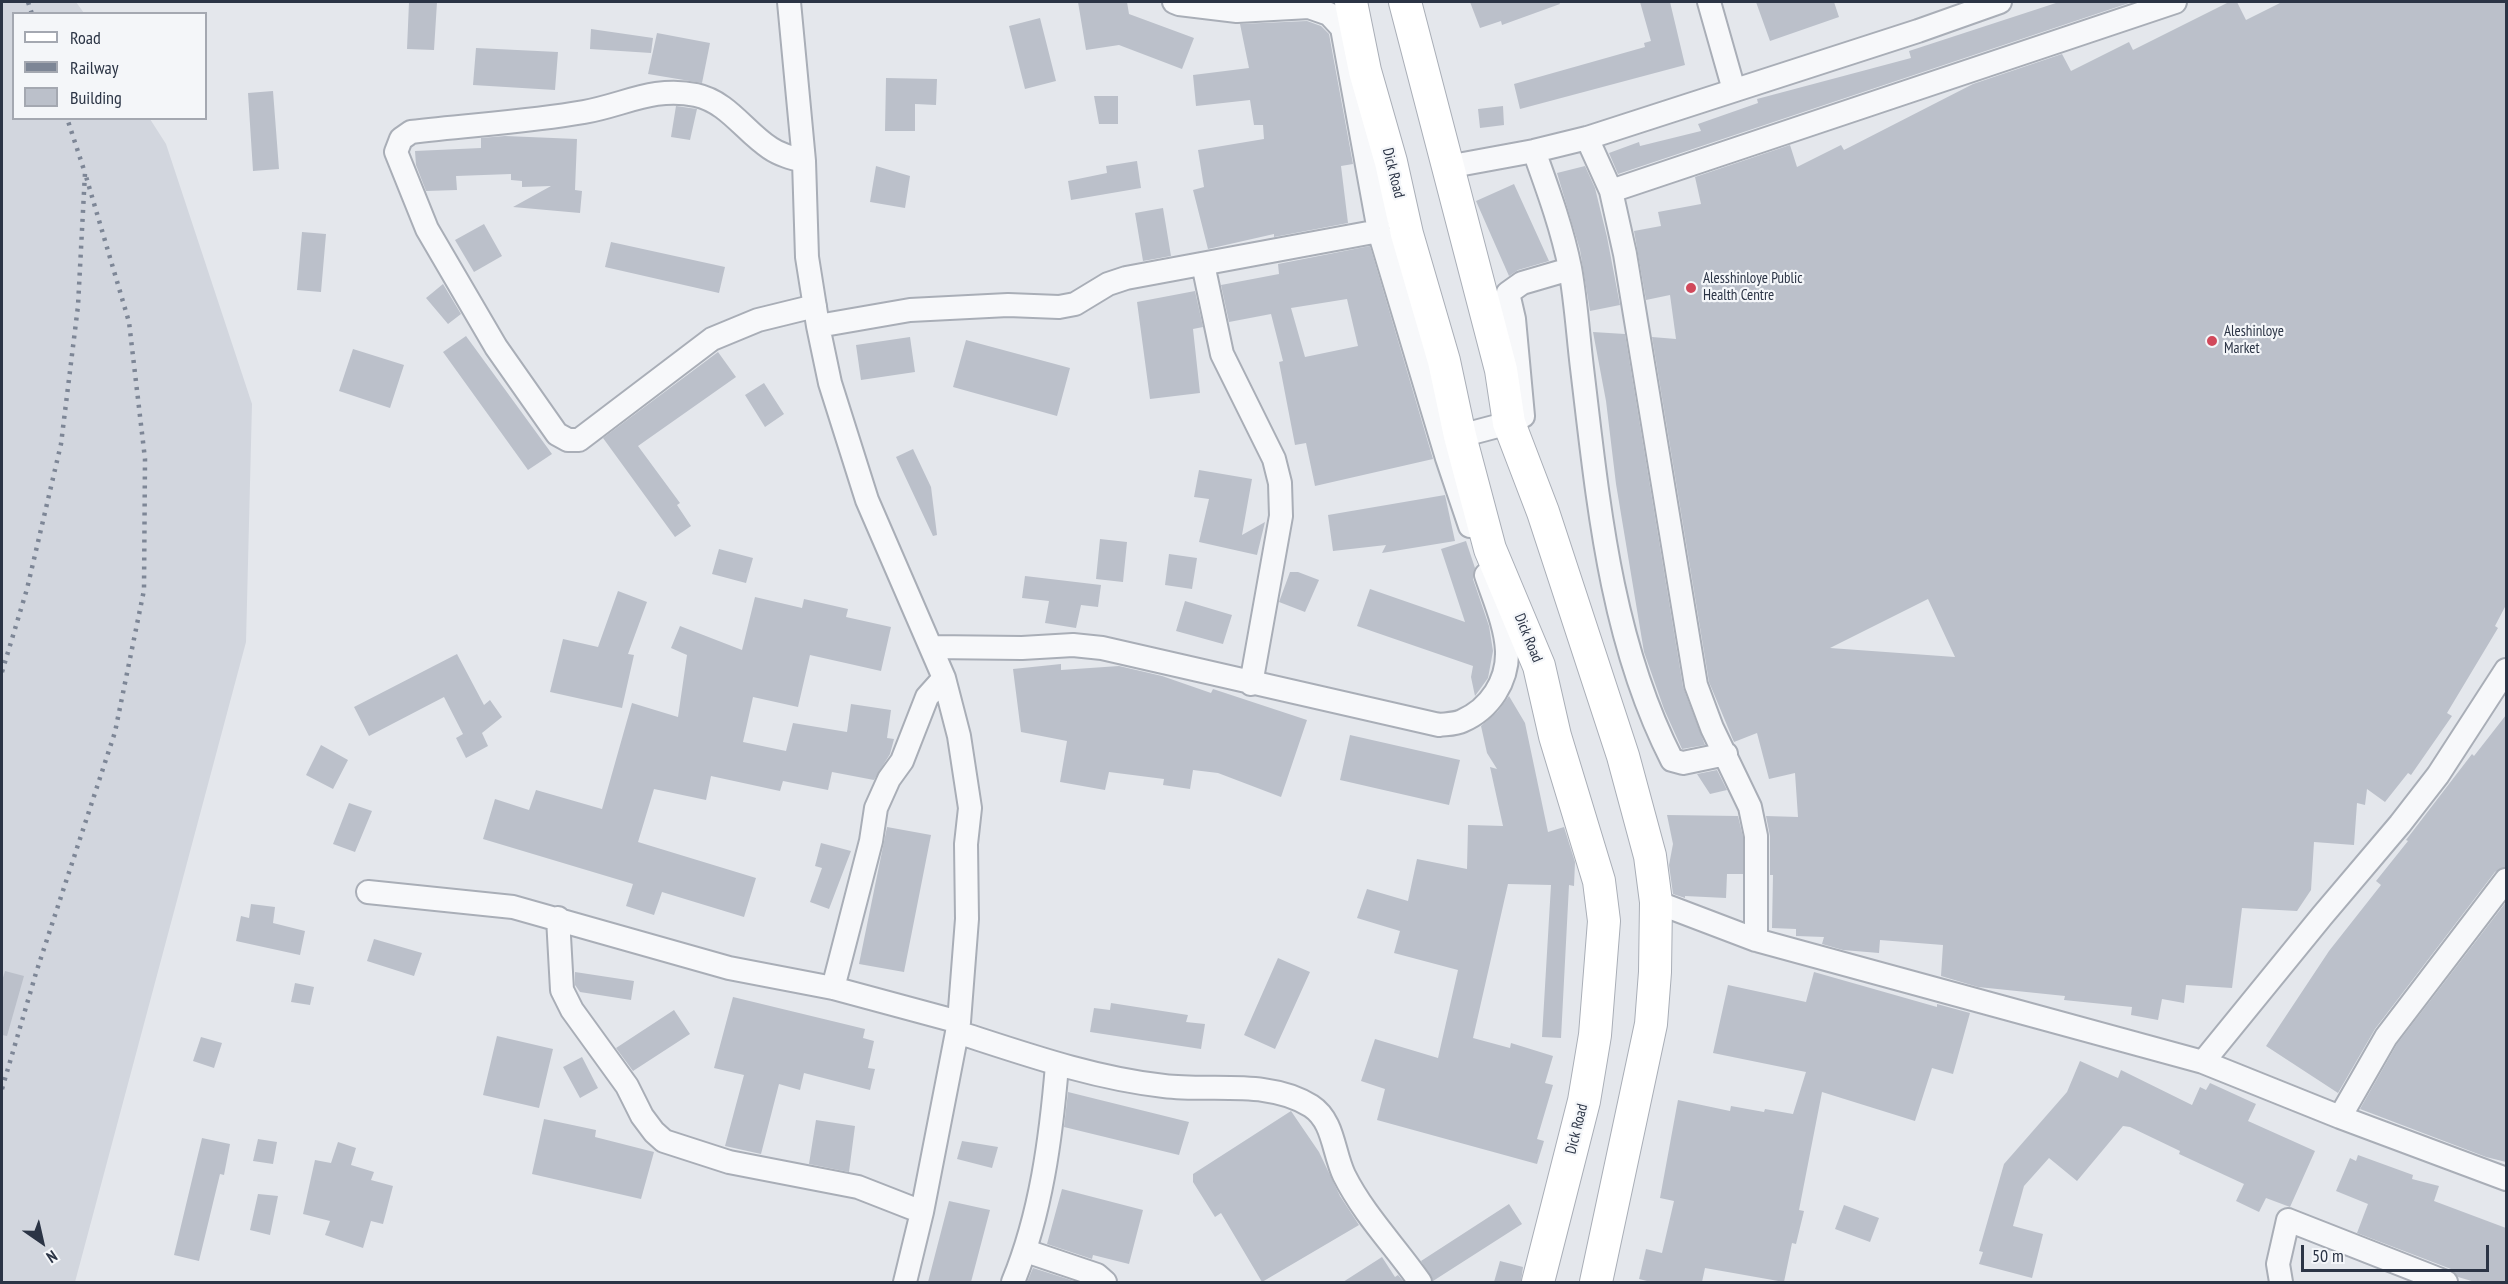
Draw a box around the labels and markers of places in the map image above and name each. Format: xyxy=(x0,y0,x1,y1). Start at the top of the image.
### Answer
place label: Alesshinloye Public Health Centre xyxy=(1703,270,1803,305)
marker: Alesshinloye Public Health Centre xyxy=(1684,281,1698,295)
place label: Aleshinloye Market xyxy=(2224,323,2284,358)
marker: Aleshinloye Market xyxy=(2205,334,2219,348)

